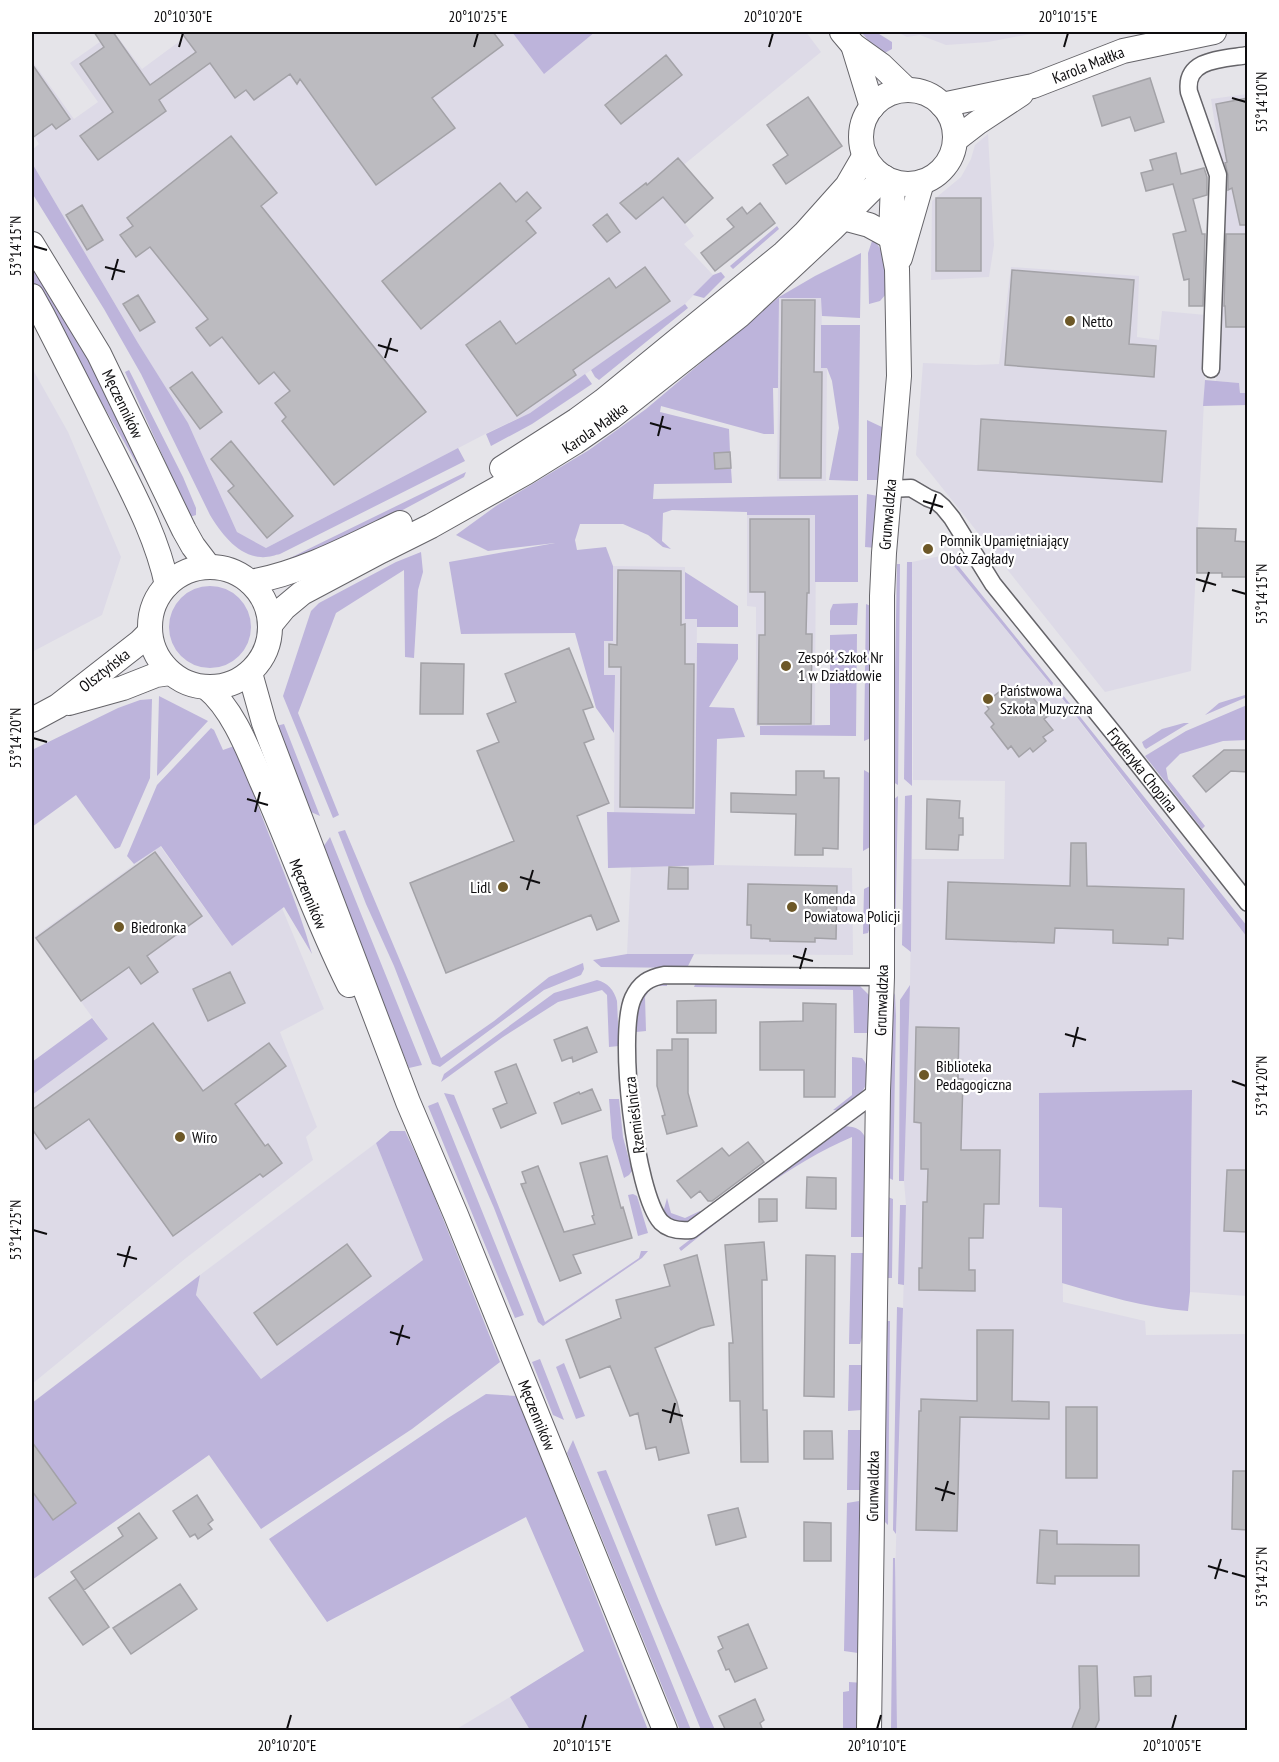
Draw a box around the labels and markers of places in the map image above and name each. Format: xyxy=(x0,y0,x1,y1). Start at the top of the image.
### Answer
place label: Netto xyxy=(1082,311,1113,331)
marker: Netto xyxy=(1063,314,1077,328)
place label: Pomnik Upamiętniający Obóz Zagłady xyxy=(940,530,1069,568)
marker: Pomnik Upamiętniający Obóz Zagłady xyxy=(921,542,935,556)
place label: Zespół Szkoł Nr 1 w Działdowie xyxy=(798,647,884,685)
marker: Zespół Szkoł Nr 1 w Działdowie xyxy=(779,659,793,673)
place label: Państwowa Szkoła Muzyczna xyxy=(1000,680,1093,718)
marker: Państwowa Szkoła Muzyczna xyxy=(981,692,995,706)
place label: Lidl xyxy=(470,877,491,897)
marker: Lidl xyxy=(496,880,510,894)
place label: Komenda Powiatowa Policji xyxy=(804,888,901,926)
marker: Komenda Powiatowa Policji xyxy=(785,900,799,914)
place label: Biedronka xyxy=(131,917,186,937)
marker: Biedronka xyxy=(112,920,126,934)
place label: Biblioteka Pedagogiczna xyxy=(936,1056,1012,1094)
marker: Biblioteka Pedagogiczna xyxy=(917,1068,931,1082)
place label: Wiro xyxy=(192,1127,218,1147)
marker: Wiro xyxy=(173,1130,187,1144)

